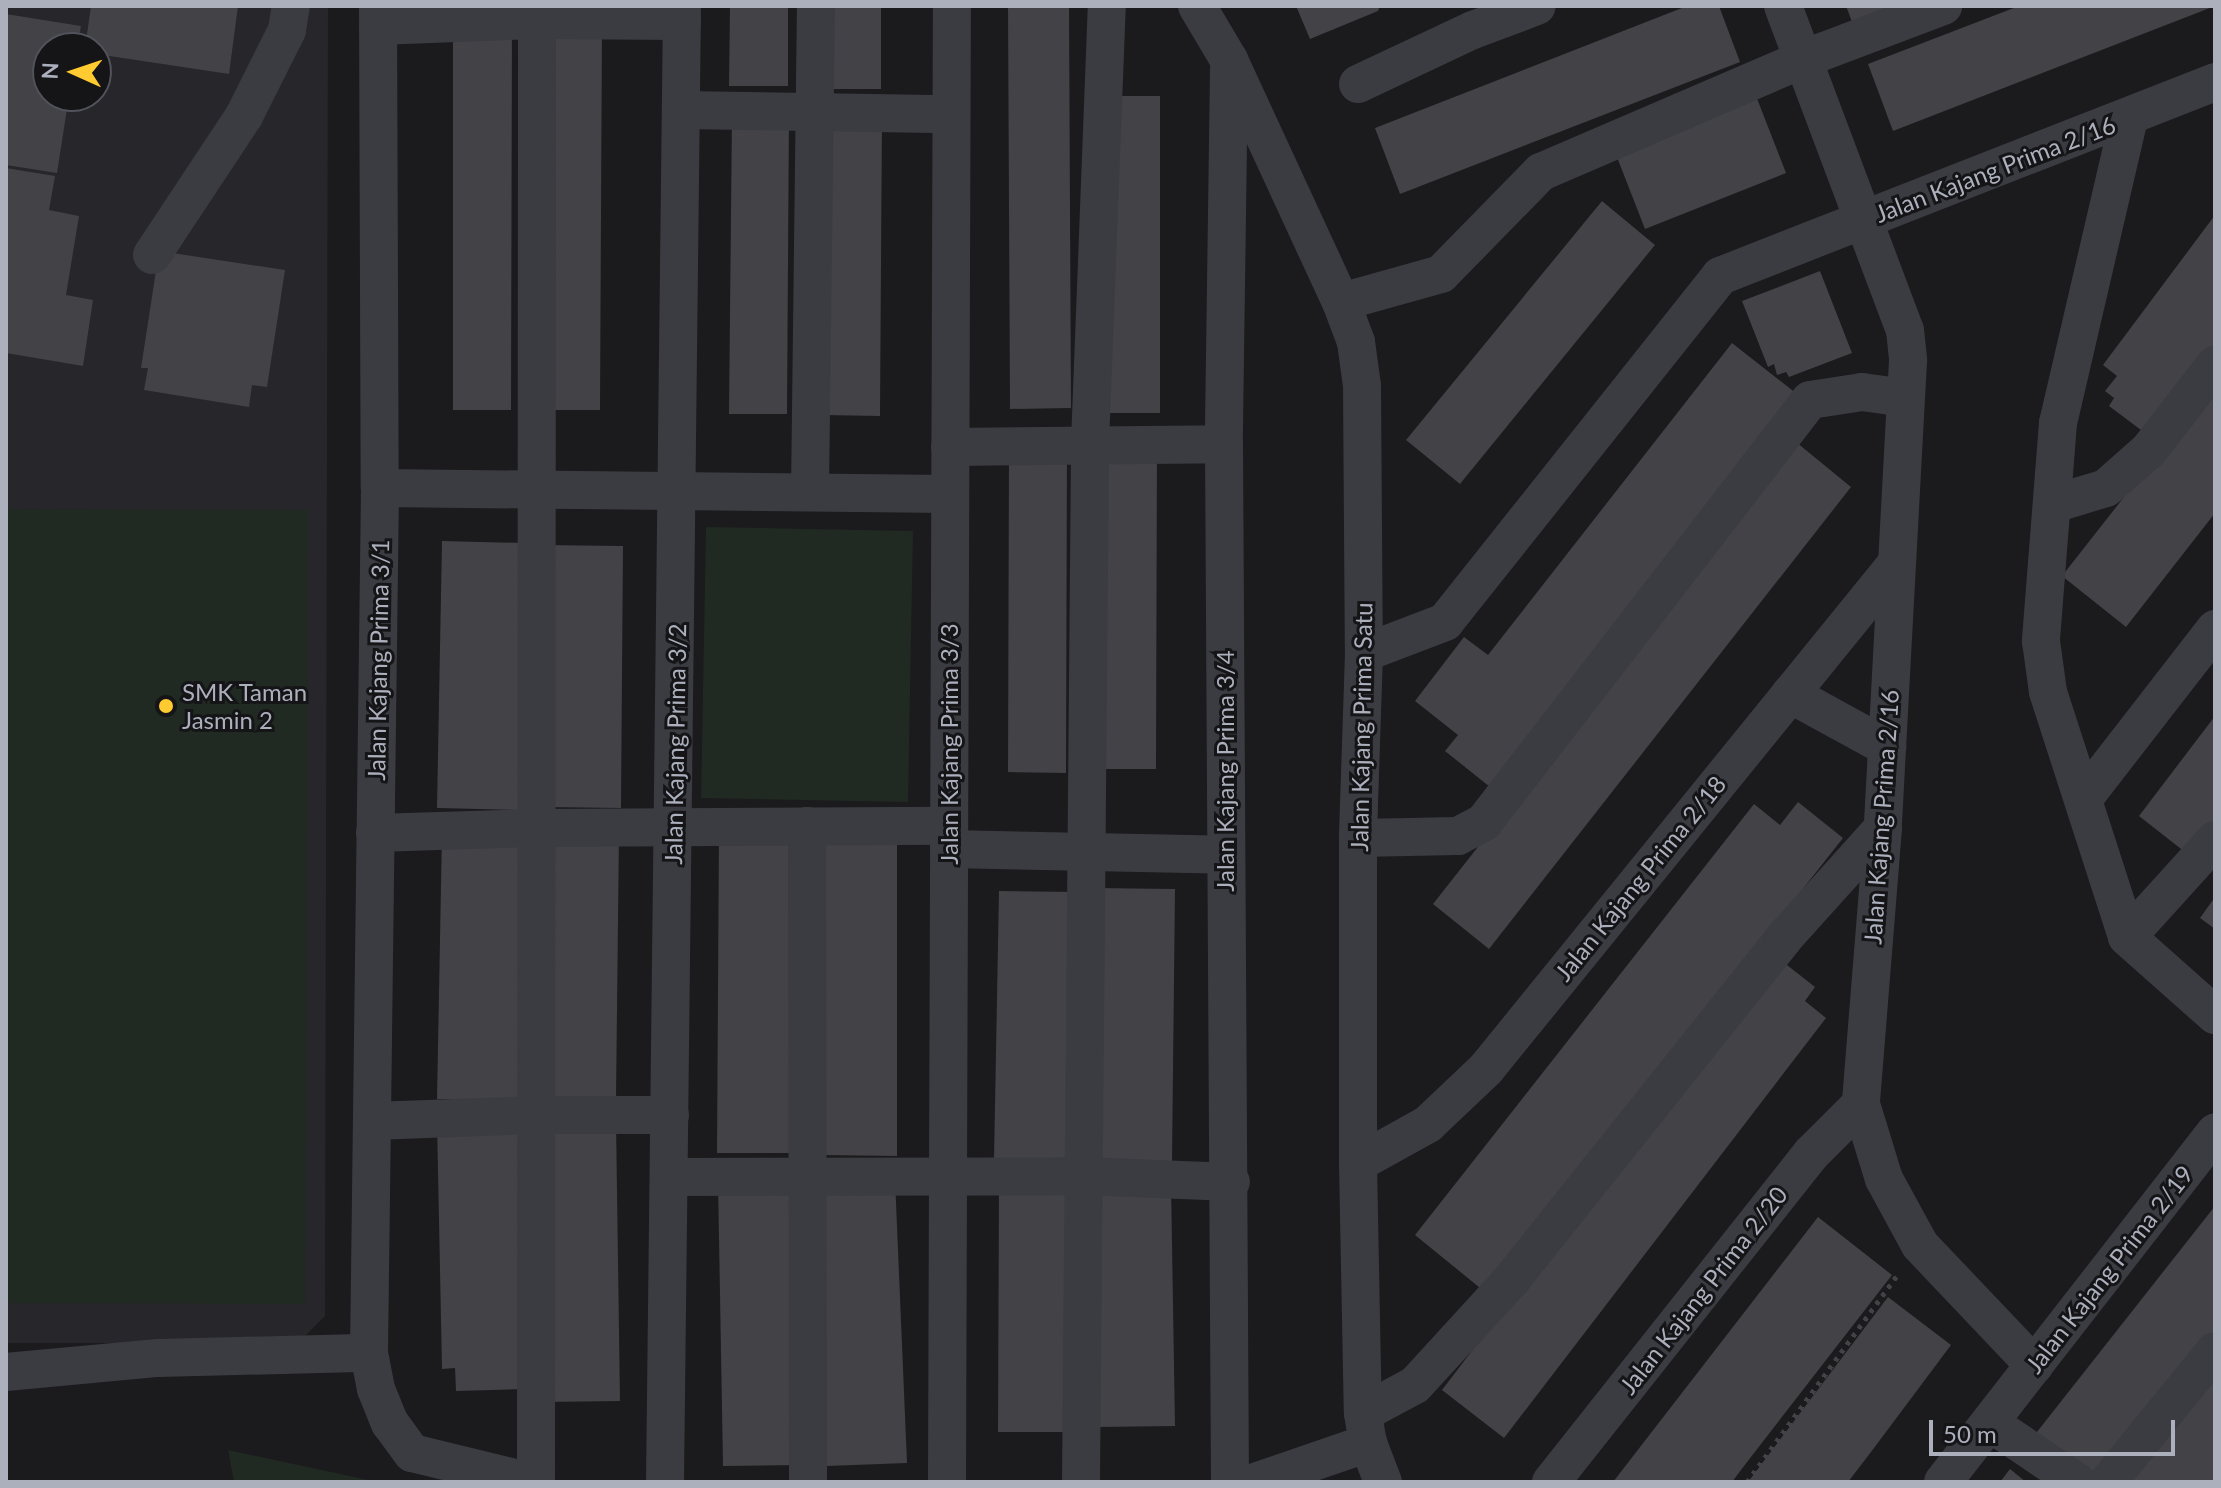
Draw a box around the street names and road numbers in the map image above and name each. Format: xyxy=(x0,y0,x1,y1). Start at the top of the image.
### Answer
street label: Jalan Kajang Prima 2/16 xyxy=(1871,110,2119,228)
street label: Jalan Kajang Prima 3/1 xyxy=(361,539,395,781)
street label: Jalan Kajang Prima Satu xyxy=(1344,602,1378,852)
street label: Jalan Kajang Prima 3/2 xyxy=(658,623,692,865)
street label: Jalan Kajang Prima 3/3 xyxy=(935,623,963,865)
street label: Jalan Kajang Prima 3/4 xyxy=(1211,650,1239,892)
street label: Jalan Kajang Prima 2/16 xyxy=(1858,689,1904,945)
street label: Jalan Kajang Prima 2/18 xyxy=(1548,770,1732,986)
street label: Jalan Kajang Prima 2/19 xyxy=(2019,1160,2199,1378)
street label: Jalan Kajang Prima 2/20 xyxy=(1613,1181,1793,1399)

